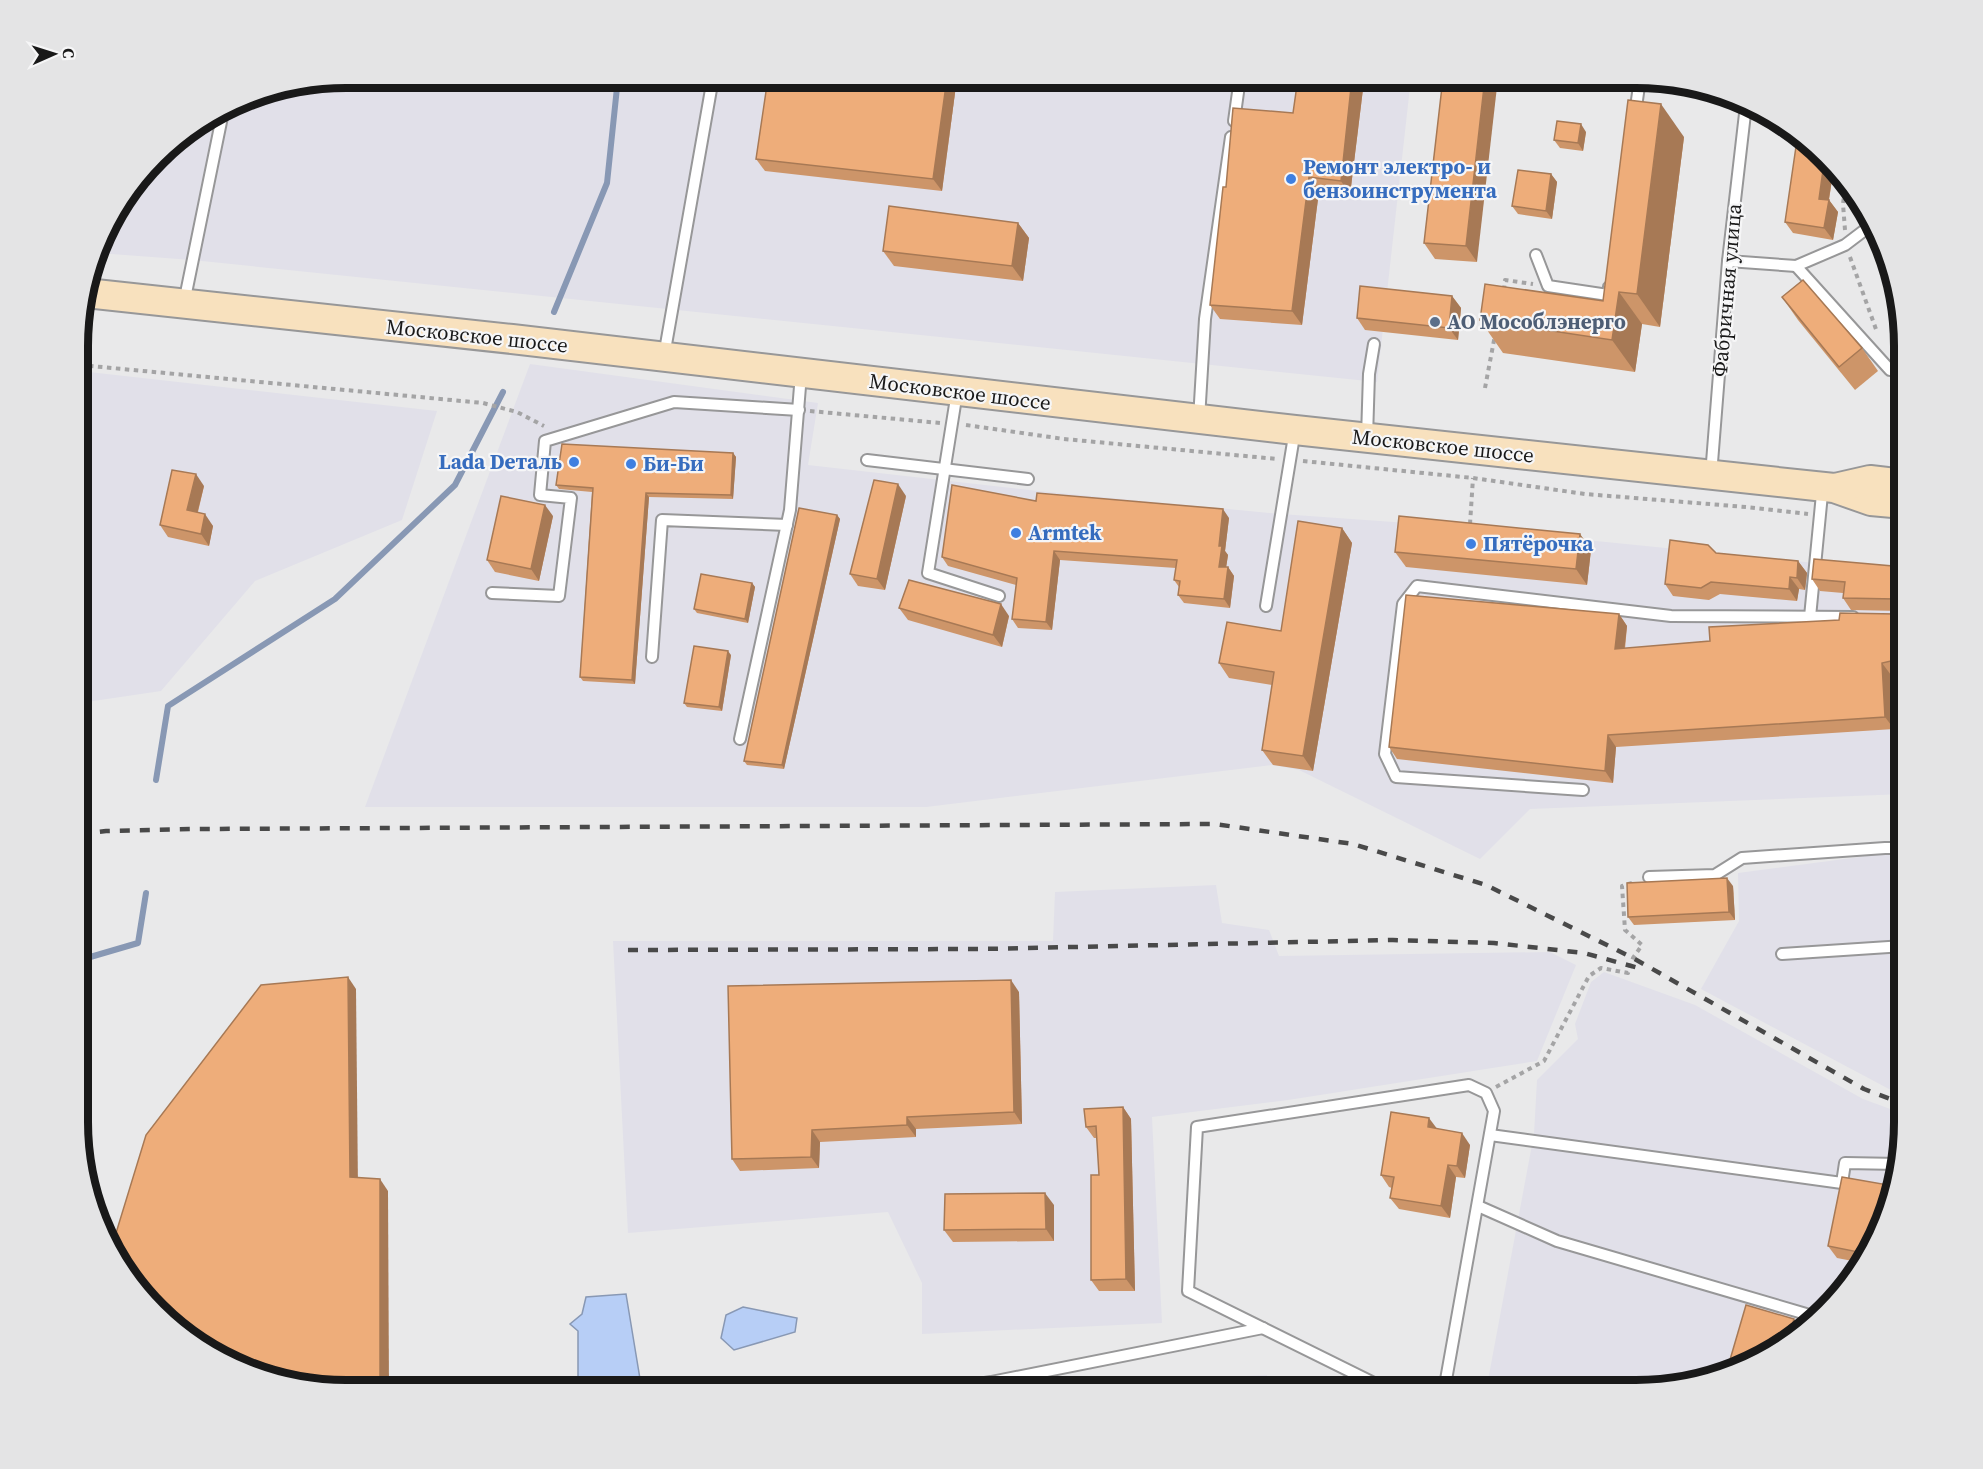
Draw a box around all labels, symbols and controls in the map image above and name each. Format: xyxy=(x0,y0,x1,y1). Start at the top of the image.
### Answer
north arrow xyxy=(24,24,84,84)
text: С xyxy=(58,48,80,59)
place label: Ремонт электро- и бензоинструмента xyxy=(1303,152,1498,205)
marker: Ремонт электро- и бензоинструмента xyxy=(1284,172,1298,186)
street label: Фабричная улица xyxy=(1704,202,1749,378)
place label: АО Мособлэнерго xyxy=(1447,307,1626,336)
street label: Московское шоссе xyxy=(385,312,570,359)
marker: АО Мособлэнерго xyxy=(1428,315,1442,329)
street label: Московское шоссе xyxy=(867,366,1053,417)
street label: Московское шоссе xyxy=(1351,422,1536,469)
place label: Lada Dеталь xyxy=(439,447,562,476)
place label: Би-Би xyxy=(643,449,704,478)
marker: Lada Dеталь xyxy=(567,455,581,469)
marker: Би-Би xyxy=(624,457,638,471)
place label: Armtek xyxy=(1028,518,1102,547)
marker: Armtek xyxy=(1009,526,1023,540)
place label: Пятёрочка xyxy=(1483,529,1594,558)
marker: Пятёрочка xyxy=(1464,537,1478,551)

